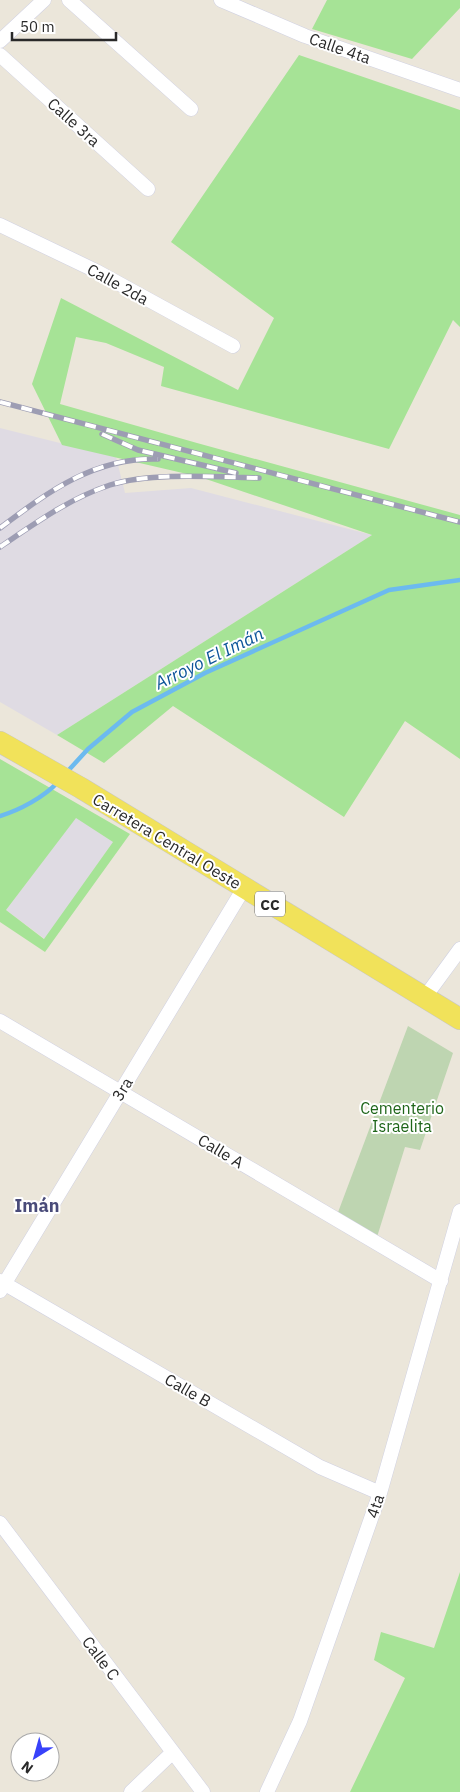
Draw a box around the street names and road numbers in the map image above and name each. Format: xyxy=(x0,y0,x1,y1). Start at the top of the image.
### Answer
street label: Calle 4ta xyxy=(307,28,374,68)
street label: Calle 3ra xyxy=(44,93,105,151)
street label: Calle 2da xyxy=(84,259,153,309)
street label: Carretera Central Oeste xyxy=(89,789,245,893)
road number: CC xyxy=(255,892,285,916)
street label: 3ra xyxy=(107,1073,137,1104)
street label: Calle A xyxy=(194,1130,248,1172)
street label: Calle B xyxy=(161,1369,215,1411)
street label: 4ta xyxy=(362,1491,388,1520)
street label: Calle C xyxy=(78,1632,124,1684)

